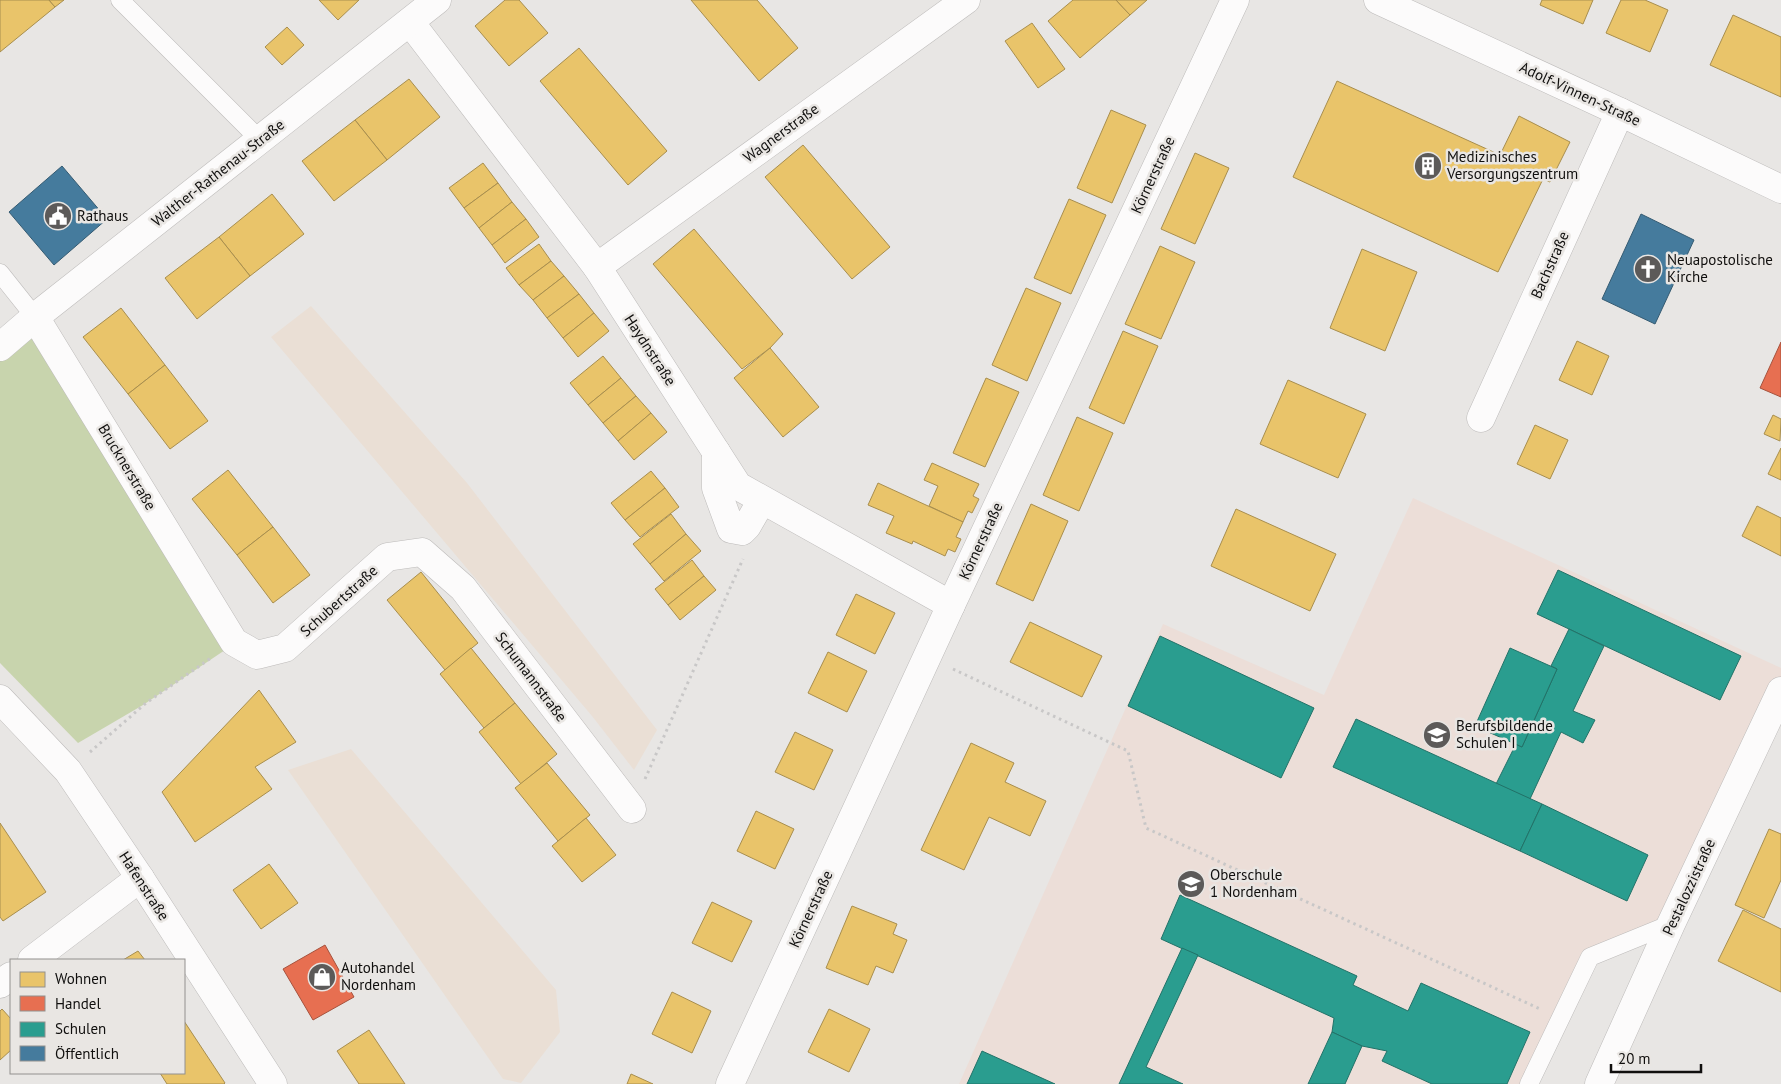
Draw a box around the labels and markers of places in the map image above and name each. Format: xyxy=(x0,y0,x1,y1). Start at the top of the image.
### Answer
place label: Medizinisches Versorgungszentrum xyxy=(1446,147,1578,183)
building icon: Medizinisches Versorgungszentrum xyxy=(1413,151,1443,181)
public building icon: Rathaus xyxy=(43,201,73,231)
place label: Rathaus xyxy=(77,206,128,225)
place label: Neuapostolische Kirche xyxy=(1667,250,1773,286)
church icon: Neuapostolische Kirche xyxy=(1633,254,1663,284)
place label: Berufsbildende Schulen I xyxy=(1456,716,1553,752)
school or university icon: Berufsbildende Schulen I xyxy=(1422,720,1452,750)
place label: Oberschule 1 Nordenham xyxy=(1210,865,1297,901)
school or university icon: Oberschule 1 Nordenham xyxy=(1176,869,1206,899)
place label: Autohandel Nordenham xyxy=(341,958,416,994)
shop icon: Autohandel Nordenham xyxy=(307,962,337,992)

